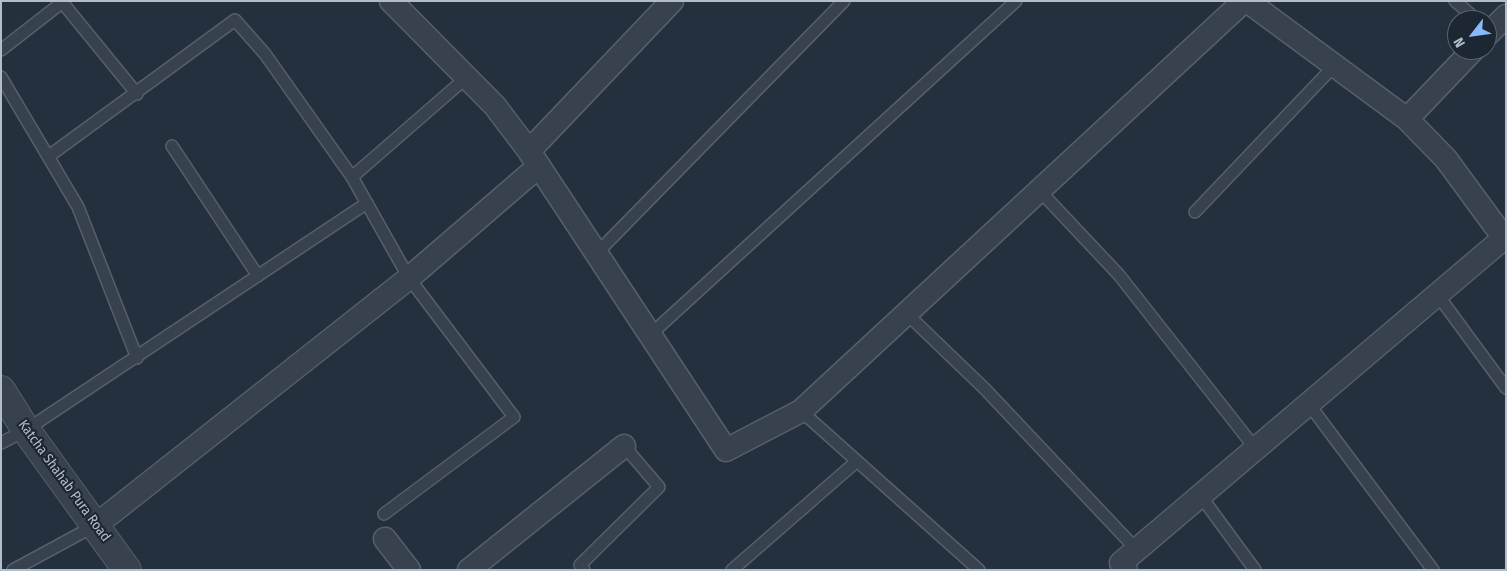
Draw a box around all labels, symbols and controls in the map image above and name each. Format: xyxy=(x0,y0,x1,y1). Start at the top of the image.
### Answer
north arrow xyxy=(1447,10,1497,60)
text: N xyxy=(1450,34,1469,50)
street label: Katcha Shahab Pura Road xyxy=(14,417,114,545)

